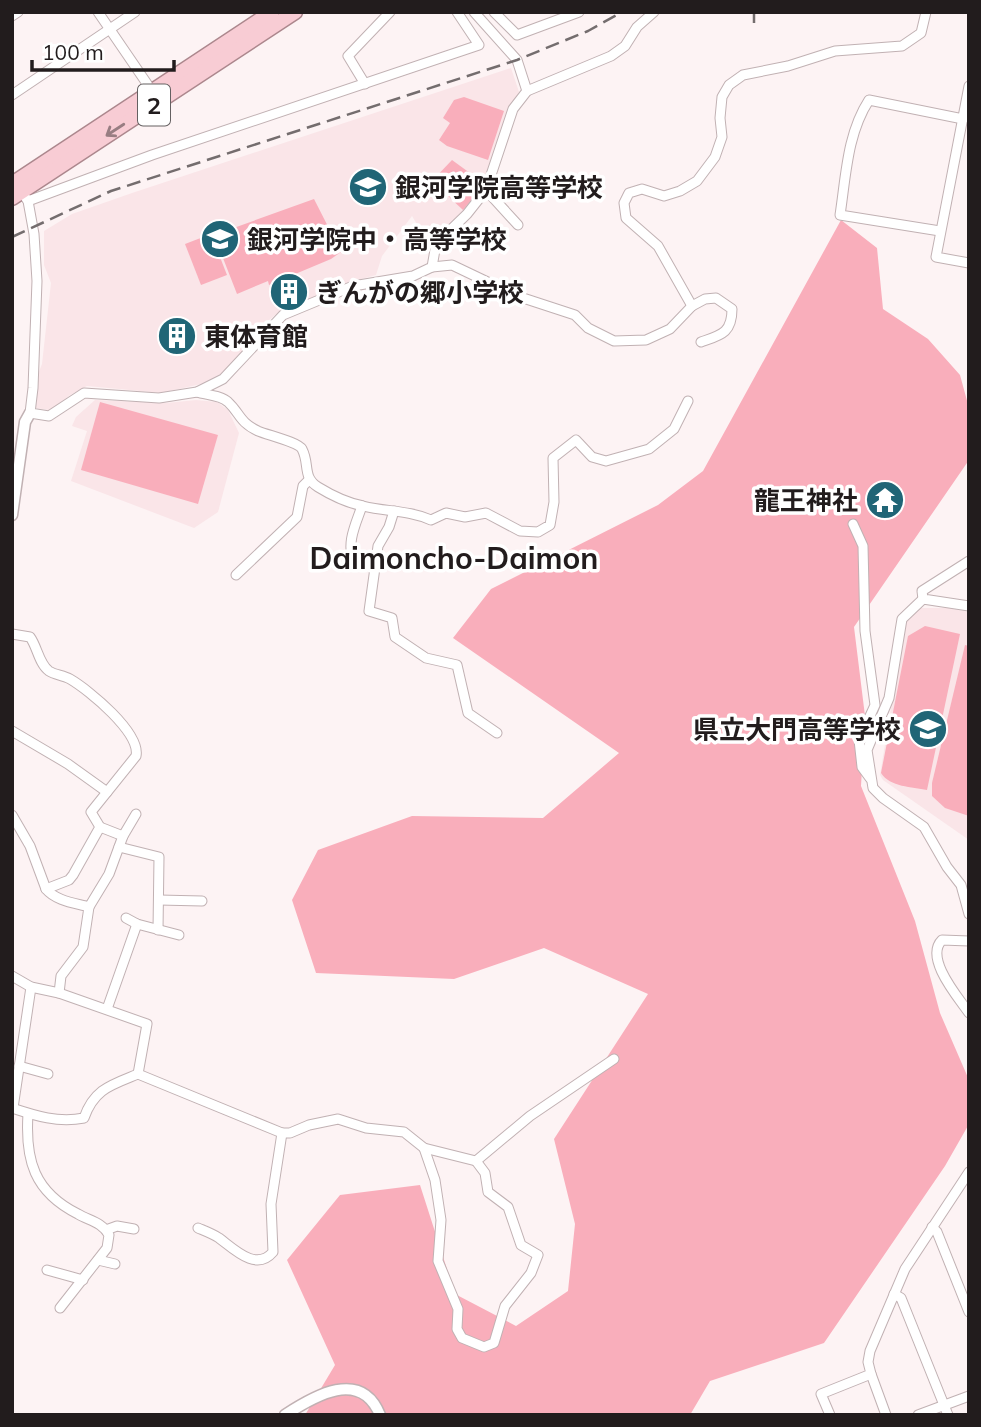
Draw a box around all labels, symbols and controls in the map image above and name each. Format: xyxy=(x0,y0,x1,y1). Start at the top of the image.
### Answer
scale bar xyxy=(32,28,173,72)
text: 100 m xyxy=(42,39,104,65)
road number: 2 xyxy=(138,84,170,125)
one-way arrow xyxy=(106,123,125,137)
school or university icon: 銀河学院高等学校 xyxy=(347,166,389,208)
place label: 銀河学院高等学校 xyxy=(395,171,603,204)
school or university icon: 銀河学院中・高等学校 xyxy=(199,218,241,260)
place label: 銀河学院中・高等学校 xyxy=(247,223,507,256)
building icon: ぎんがの郷小学校 xyxy=(268,271,310,313)
place label: ぎんがの郷小学校 xyxy=(316,276,524,309)
building icon: 東体育館 xyxy=(156,315,198,357)
place label: 東体育館 xyxy=(204,320,308,353)
temple icon: 龍王神社 xyxy=(864,479,906,521)
place label: 龍王神社 xyxy=(754,484,858,517)
district label: Daimoncho-Daimon xyxy=(310,539,598,577)
school or university icon: 県立大門高等学校 xyxy=(907,708,949,750)
place label: 県立大門高等学校 xyxy=(693,713,901,746)

